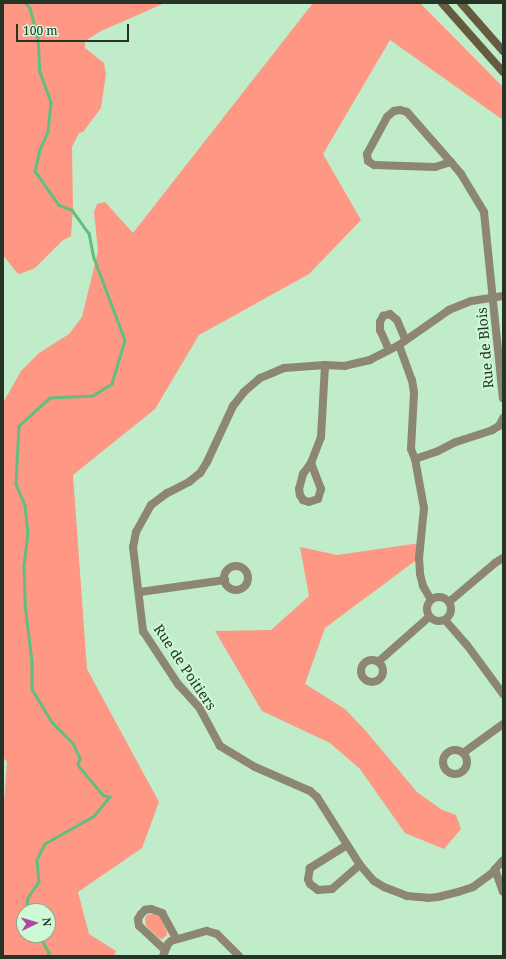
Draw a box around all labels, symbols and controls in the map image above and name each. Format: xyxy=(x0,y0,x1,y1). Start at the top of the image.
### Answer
scale bar xyxy=(18,16,131,42)
text: 100 m xyxy=(23,22,58,39)
street label: Rue de Blois xyxy=(473,307,497,389)
street label: Rue de Poitiers xyxy=(150,621,220,713)
north arrow xyxy=(16,903,56,943)
text: N xyxy=(40,917,55,927)

